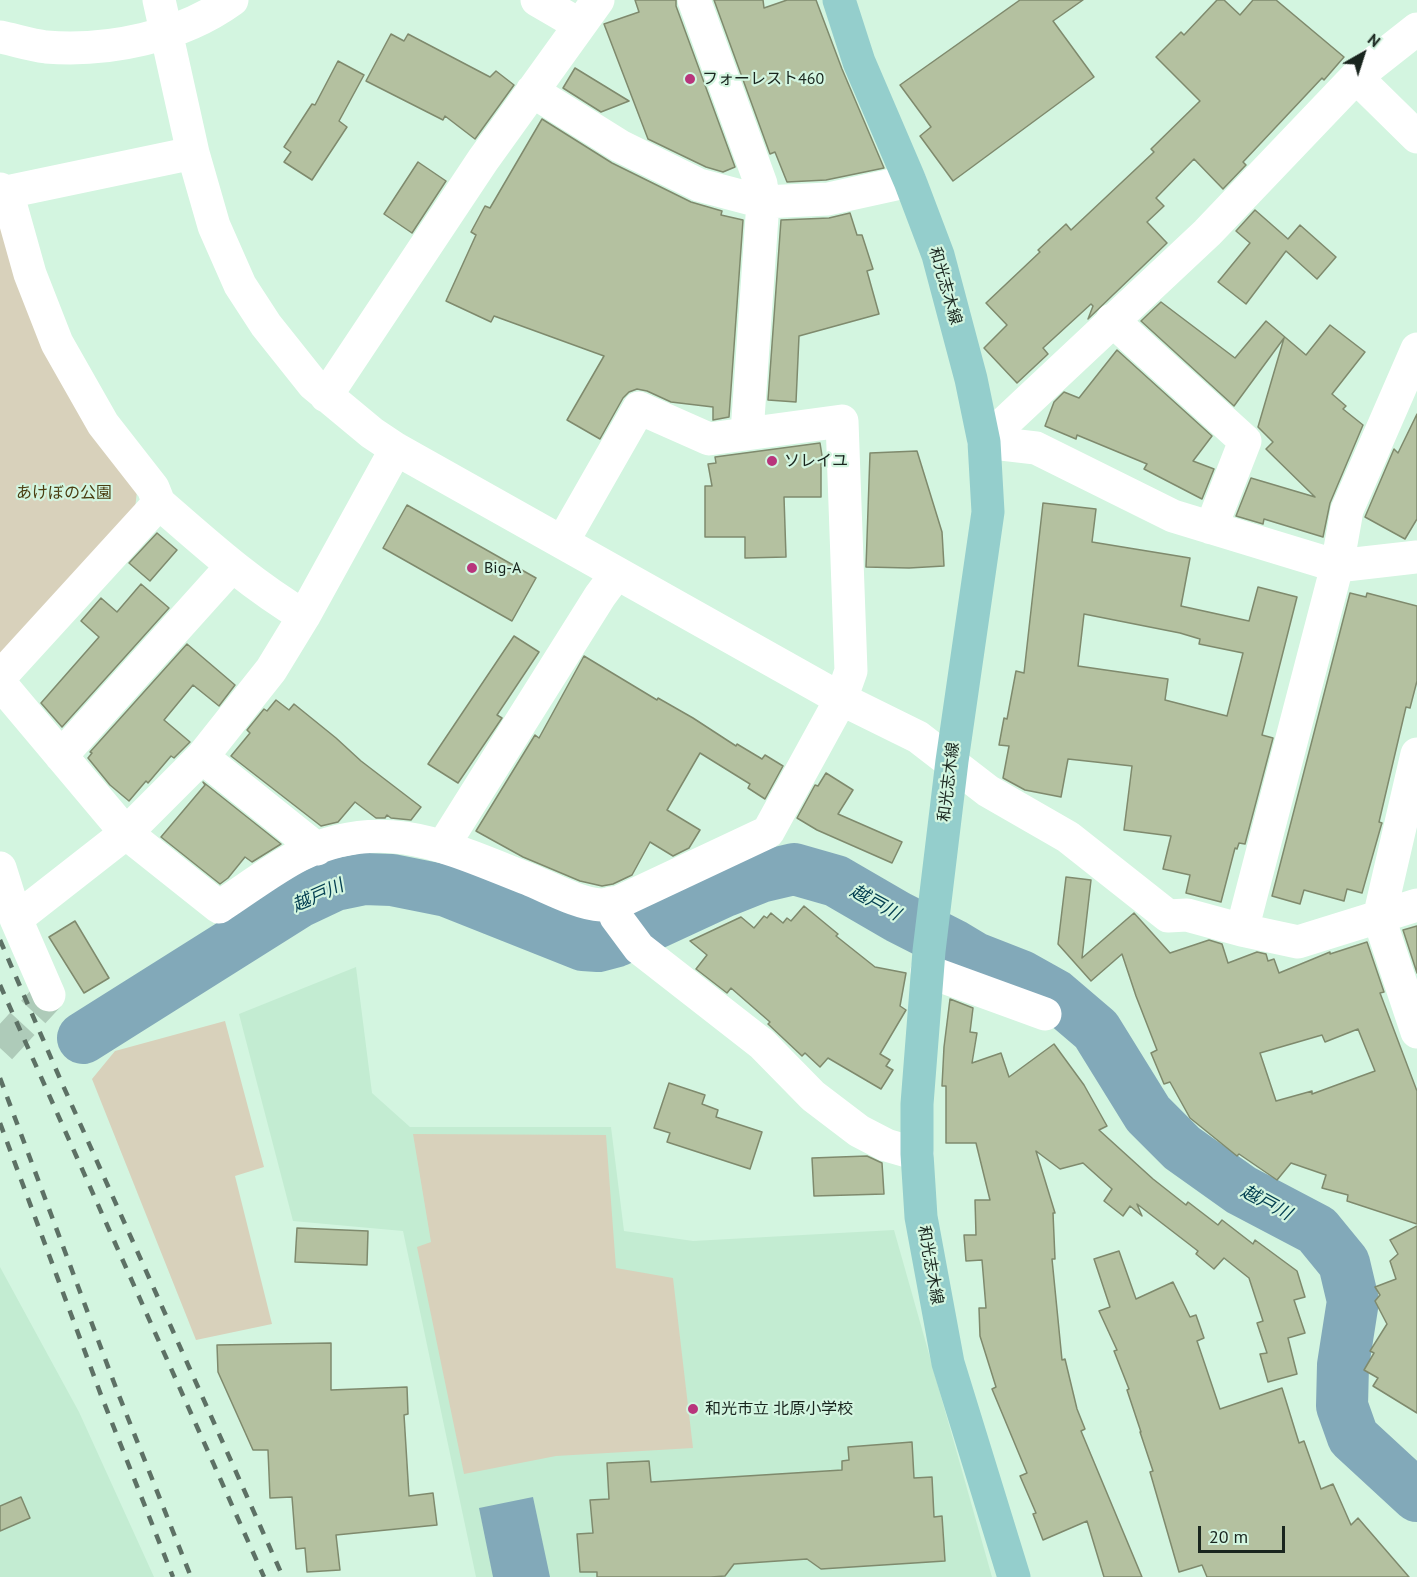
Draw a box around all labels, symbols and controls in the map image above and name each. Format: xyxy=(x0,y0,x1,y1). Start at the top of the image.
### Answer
north arrow xyxy=(1333,24,1393,84)
text: N xyxy=(1364,29,1385,51)
place label: フォーレスト460 xyxy=(702,69,824,89)
marker: フォーレスト460 xyxy=(683,72,697,86)
street label: 和光志木線 xyxy=(925,245,965,327)
place label: ソレイユ xyxy=(784,451,848,471)
marker: ソレイユ xyxy=(765,454,779,468)
park label: あけぼの公園 xyxy=(16,483,112,503)
place label: Big-A xyxy=(484,558,521,578)
marker: Big-A xyxy=(465,561,479,575)
street label: 和光志木線 xyxy=(935,741,963,823)
water label: 越戸川 xyxy=(289,875,347,917)
water label: 越戸川 xyxy=(846,880,904,926)
water label: 越戸川 xyxy=(1237,1181,1295,1225)
street label: 和光志木線 xyxy=(914,1224,946,1306)
place label: 和光市立 北原小学校 xyxy=(705,1399,853,1419)
marker: 和光市立 北原小学校 xyxy=(686,1402,700,1416)
scale bar xyxy=(1201,1514,1288,1552)
text: 20 m xyxy=(1209,1525,1248,1548)

